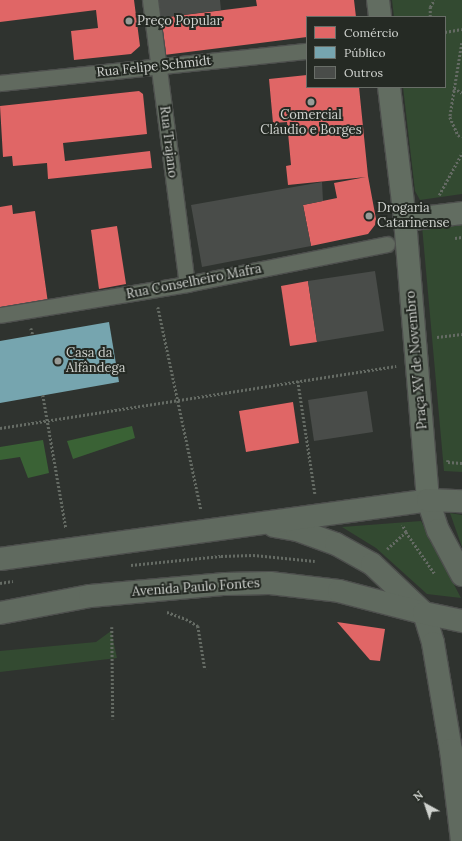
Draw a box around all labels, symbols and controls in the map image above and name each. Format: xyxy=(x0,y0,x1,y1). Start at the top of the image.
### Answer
place label: Preço Popular xyxy=(137,13,222,29)
marker: Preço Popular xyxy=(124,16,134,26)
legend xyxy=(306,16,446,88)
text: Comércio xyxy=(344,25,399,40)
text: Público xyxy=(344,45,385,60)
street label: Rua Felipe Schmidt xyxy=(96,53,212,81)
text: Outros xyxy=(344,65,383,80)
marker: Comercial Cláudio e Borges xyxy=(306,97,316,107)
street label: Rua Trajano xyxy=(156,105,180,179)
place label: Comercial Cláudio e Borges xyxy=(260,108,362,139)
place label: Drogaria Catarinense xyxy=(377,201,450,232)
marker: Drogaria Catarinense xyxy=(364,211,374,221)
street label: Rua Conselheiro Mafra xyxy=(125,261,263,303)
street label: Praça XV de Novembro xyxy=(403,290,431,430)
place label: Casa da Alfândega xyxy=(66,346,125,377)
marker: Casa da Alfândega xyxy=(53,356,63,366)
street label: Avenida Paulo Fontes xyxy=(132,576,260,600)
north arrow xyxy=(406,785,446,825)
text: N xyxy=(411,788,426,804)

